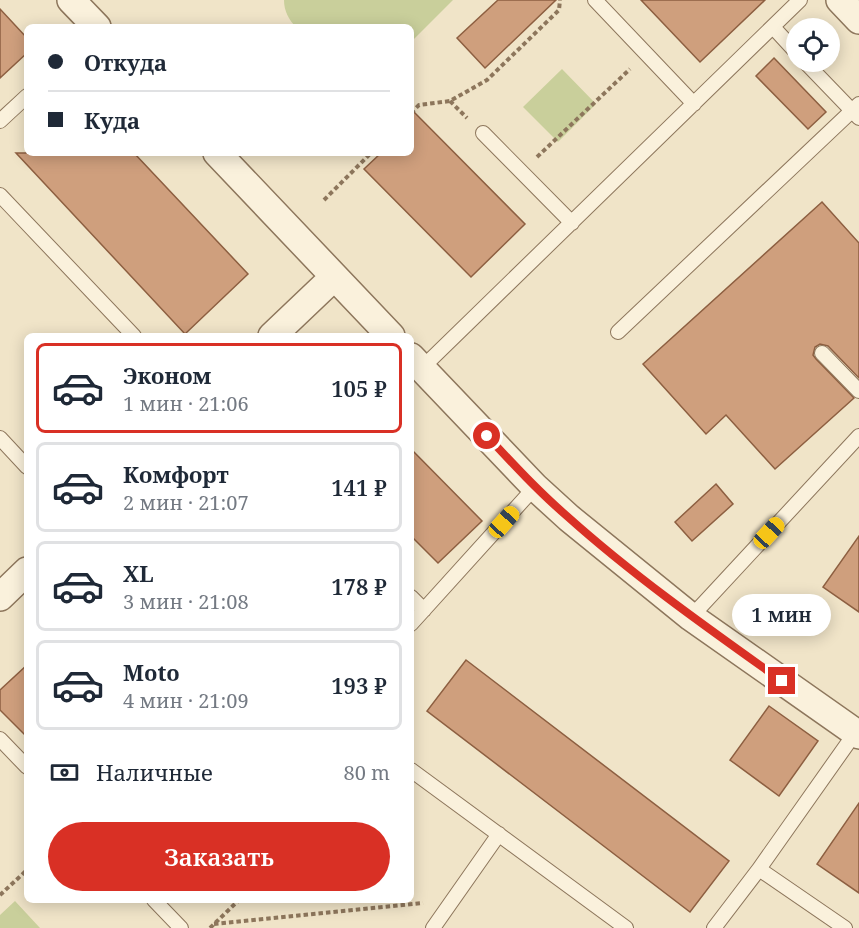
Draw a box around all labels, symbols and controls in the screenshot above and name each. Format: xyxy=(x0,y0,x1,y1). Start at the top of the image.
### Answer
map controls xyxy=(786,18,840,72)
button: locate xyxy=(786,18,840,72)
text: Откуда xyxy=(84,47,167,77)
text: Куда xyxy=(84,105,140,135)
text: Эконом xyxy=(123,360,211,390)
icon: car xyxy=(51,361,105,415)
text: 105 ₽ xyxy=(331,373,387,403)
text: 1 мин · 21:06 xyxy=(123,390,249,417)
route start xyxy=(473,422,500,449)
text: Комфорт xyxy=(123,459,229,489)
icon: car xyxy=(51,460,105,514)
text: 141 ₽ xyxy=(331,472,387,502)
text: 2 мин · 21:07 xyxy=(123,489,249,516)
car xyxy=(485,503,523,541)
car xyxy=(750,514,788,552)
text: XL xyxy=(123,558,154,588)
icon: car xyxy=(51,559,105,613)
text: 178 ₽ xyxy=(331,571,387,601)
text: 3 мин · 21:08 xyxy=(123,588,249,615)
callout: 1 мин xyxy=(732,594,832,636)
text: 1 мин xyxy=(751,601,812,628)
text: Moto xyxy=(123,657,180,687)
icon: car xyxy=(51,658,105,712)
route end xyxy=(768,667,795,694)
text: 193 ₽ xyxy=(331,670,387,700)
text: 4 мин · 21:09 xyxy=(123,687,249,714)
icon: cash xyxy=(48,756,81,789)
text: Наличные xyxy=(96,757,213,787)
text: 80 m xyxy=(344,759,390,786)
button: Заказать xyxy=(48,822,390,891)

